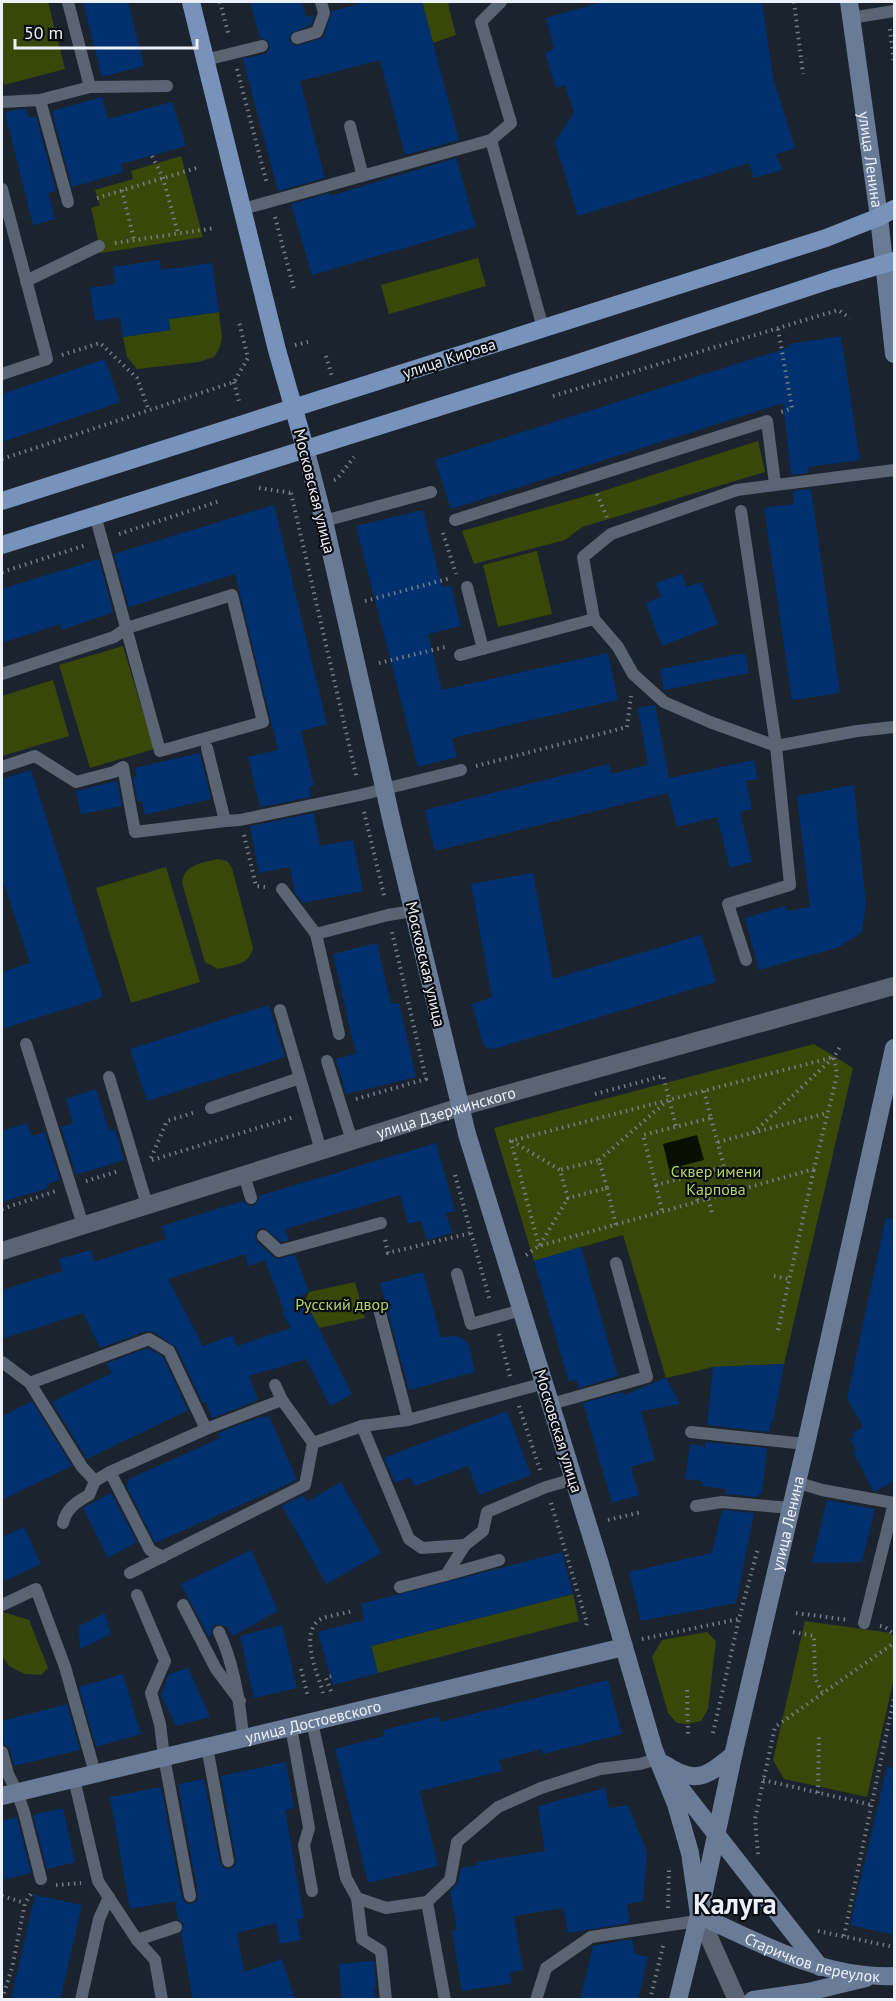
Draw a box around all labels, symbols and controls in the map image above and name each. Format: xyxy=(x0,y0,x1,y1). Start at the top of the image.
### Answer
scale bar xyxy=(15,12,196,50)
text: 50 m xyxy=(24,21,63,44)
street label: улица Ленина xyxy=(854,110,888,209)
street label: улица Кирова xyxy=(400,334,498,382)
street label: Московская улица xyxy=(290,427,340,555)
street label: Московская улица xyxy=(402,899,450,1029)
street label: улица Дзержинского xyxy=(374,1082,518,1143)
park label: Сквер имени Карпова xyxy=(671,1161,761,1199)
park label: Русский двор xyxy=(295,1294,389,1314)
street label: Московская улица xyxy=(531,1367,587,1495)
street label: улица Ленина xyxy=(767,1474,808,1573)
street label: улица Достоевского xyxy=(243,1696,383,1747)
district label: Калуга xyxy=(693,1885,777,1922)
street label: Старичков переулок xyxy=(741,1928,881,1986)

